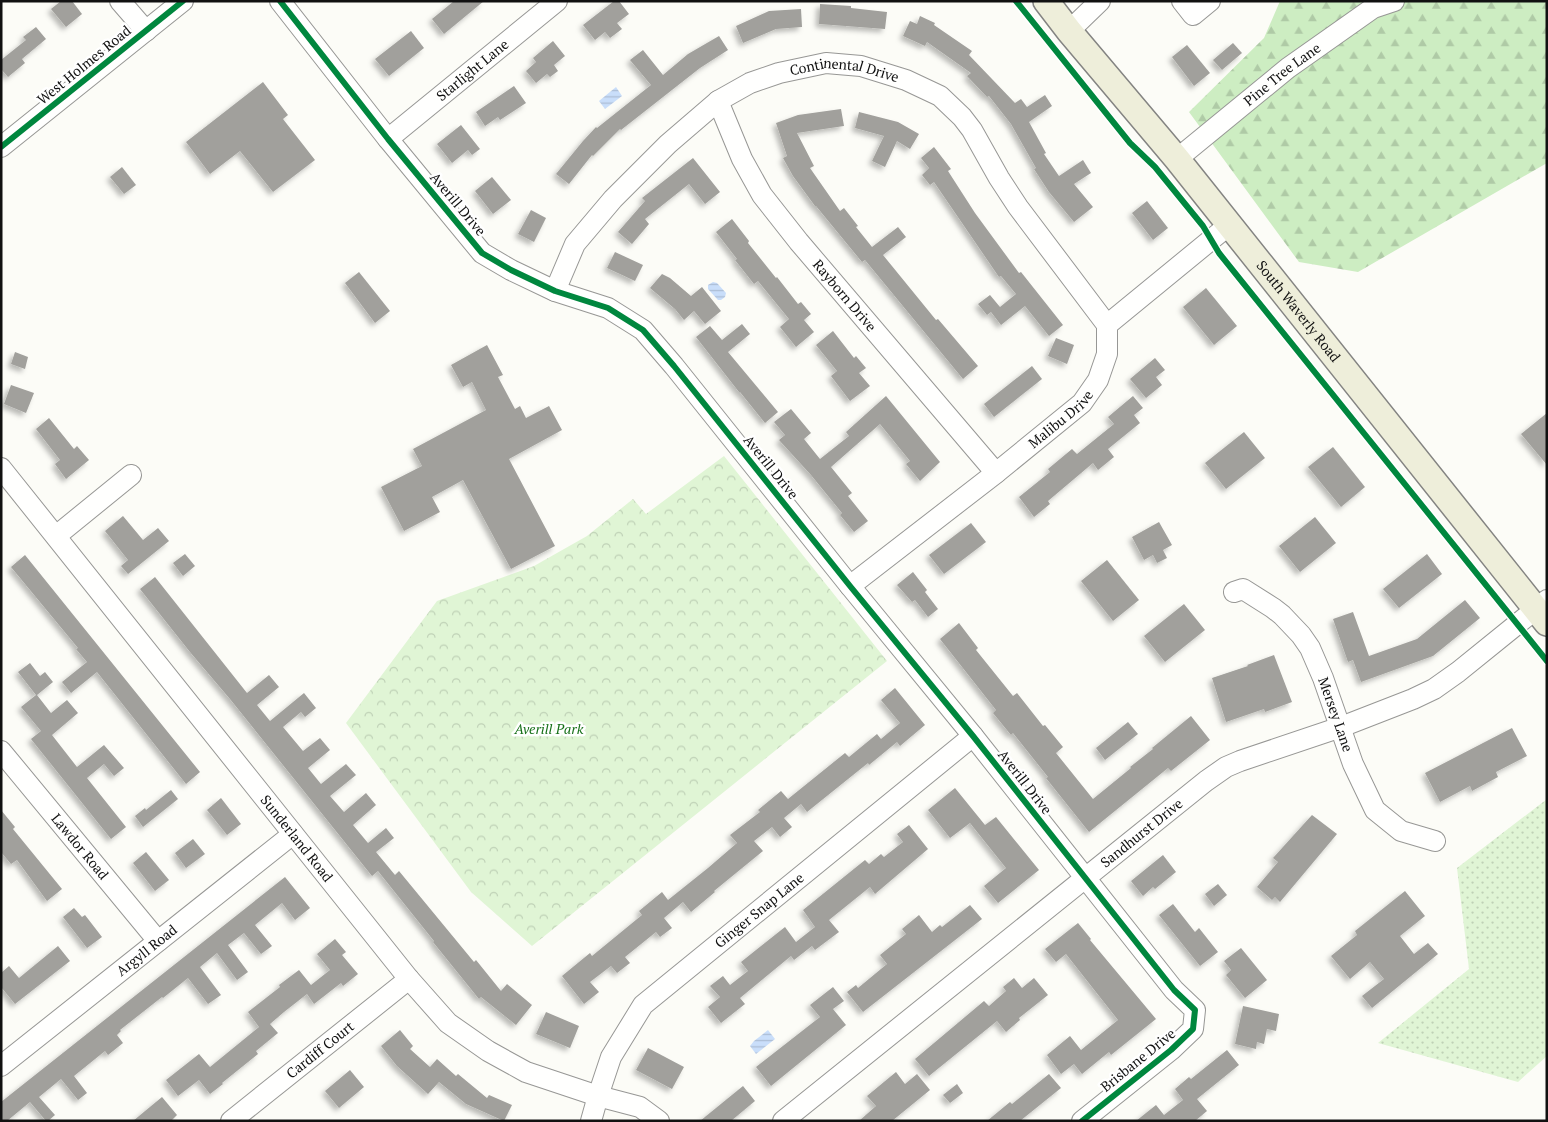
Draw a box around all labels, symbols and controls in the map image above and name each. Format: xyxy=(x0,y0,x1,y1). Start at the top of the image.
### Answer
street label: West Holmes Road xyxy=(33,21,135,108)
street label: Starlight Lane xyxy=(432,34,512,105)
street label: Pine Tree Lane xyxy=(1239,38,1324,110)
street label: Continental Drive xyxy=(788,53,902,86)
street label: Averill Drive xyxy=(426,168,490,239)
street label: Rayborn Drive xyxy=(809,255,881,335)
street label: South Waverly Road xyxy=(1253,256,1345,366)
street label: Malibu Drive xyxy=(1024,386,1097,452)
street label: Averill Drive xyxy=(740,431,803,503)
street label: Mersey Lane xyxy=(1314,674,1358,754)
park label: Averill Park xyxy=(514,719,584,738)
street label: Averill Drive xyxy=(994,745,1057,818)
street label: Sunderland Road xyxy=(257,791,338,886)
street label: Sandhurst Drive xyxy=(1096,794,1186,871)
street label: Lawdor Road xyxy=(47,809,113,884)
street label: Ginger Snap Lane xyxy=(710,868,807,952)
street label: Argyll Road xyxy=(112,920,181,980)
street label: Cardiff Court xyxy=(282,1016,358,1082)
street label: Brisbane Drive xyxy=(1096,1024,1179,1096)

